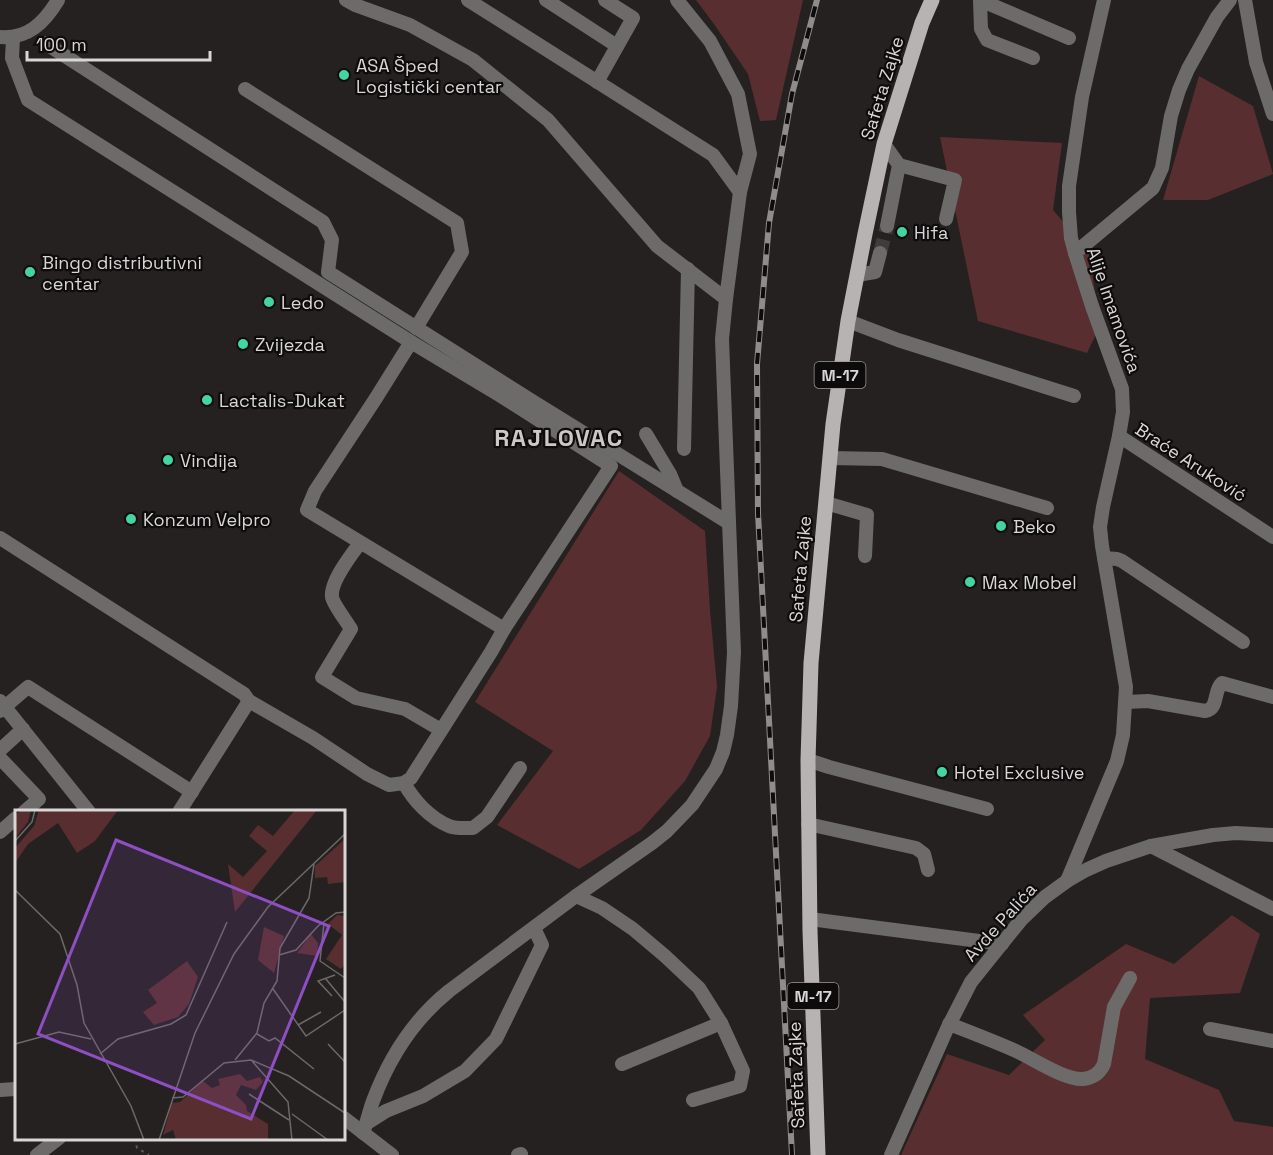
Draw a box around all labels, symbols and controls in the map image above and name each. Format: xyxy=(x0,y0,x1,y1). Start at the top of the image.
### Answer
scale bar xyxy=(27,24,210,62)
text: 100 m xyxy=(36,33,87,56)
street label: Safeta Zajke xyxy=(855,34,909,142)
place label: ASA Šped Logistički centar xyxy=(356,54,502,98)
marker: ASA Šped Logistički centar xyxy=(337,68,351,82)
place label: Hifa xyxy=(914,221,948,244)
marker: Hifa xyxy=(895,225,909,239)
street label: Alije Imamovića xyxy=(1082,244,1146,376)
place label: Bingo distributivni centar xyxy=(42,251,202,295)
marker: Bingo distributivni centar xyxy=(23,265,37,279)
place label: Ledo xyxy=(281,291,324,314)
marker: Ledo xyxy=(262,295,276,309)
place label: Zvijezda xyxy=(255,333,325,356)
marker: Zvijezda xyxy=(236,337,250,351)
road number: M-17 xyxy=(814,362,866,388)
place label: Lactalis-Dukat xyxy=(219,389,345,412)
marker: Lactalis-Dukat xyxy=(200,393,214,407)
street label: Braće Aruković xyxy=(1131,417,1251,507)
district label: RAJLOVAC xyxy=(494,422,624,453)
place label: Vindija xyxy=(180,449,237,472)
marker: Vindija xyxy=(161,453,175,467)
place label: Konzum Velpro xyxy=(143,508,271,531)
marker: Konzum Velpro xyxy=(124,512,138,526)
street label: Safeta Zajke xyxy=(784,515,816,623)
place label: Beko xyxy=(1013,515,1056,538)
marker: Beko xyxy=(994,519,1008,533)
place label: Max Mobel xyxy=(982,571,1077,594)
marker: Max Mobel xyxy=(963,575,977,589)
place label: Hotel Exclusive xyxy=(954,761,1085,784)
marker: Hotel Exclusive xyxy=(935,765,949,779)
inset map xyxy=(15,810,345,1140)
street label: Avde Palića xyxy=(959,878,1041,966)
road number: M-17 xyxy=(788,983,838,1009)
street label: Safeta Zajke xyxy=(783,1021,809,1129)

